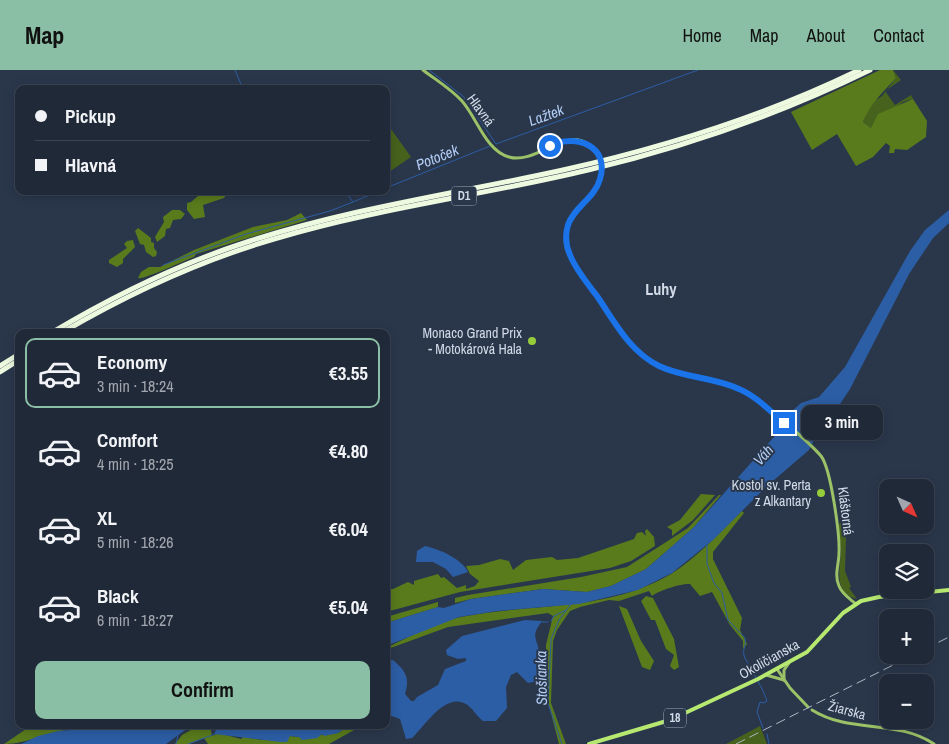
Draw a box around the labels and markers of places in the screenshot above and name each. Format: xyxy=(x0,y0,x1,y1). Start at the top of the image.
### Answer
place label: Monaco Grand Prix - Motokárová Hala xyxy=(422,324,523,358)
marker: Monaco Grand Prix - Motokárová Hala xyxy=(526,335,538,347)
place label: Kostol sv. Perta z Alkantary xyxy=(731,476,812,510)
marker: Kostol sv. Perta z Alkantary xyxy=(815,487,827,499)

